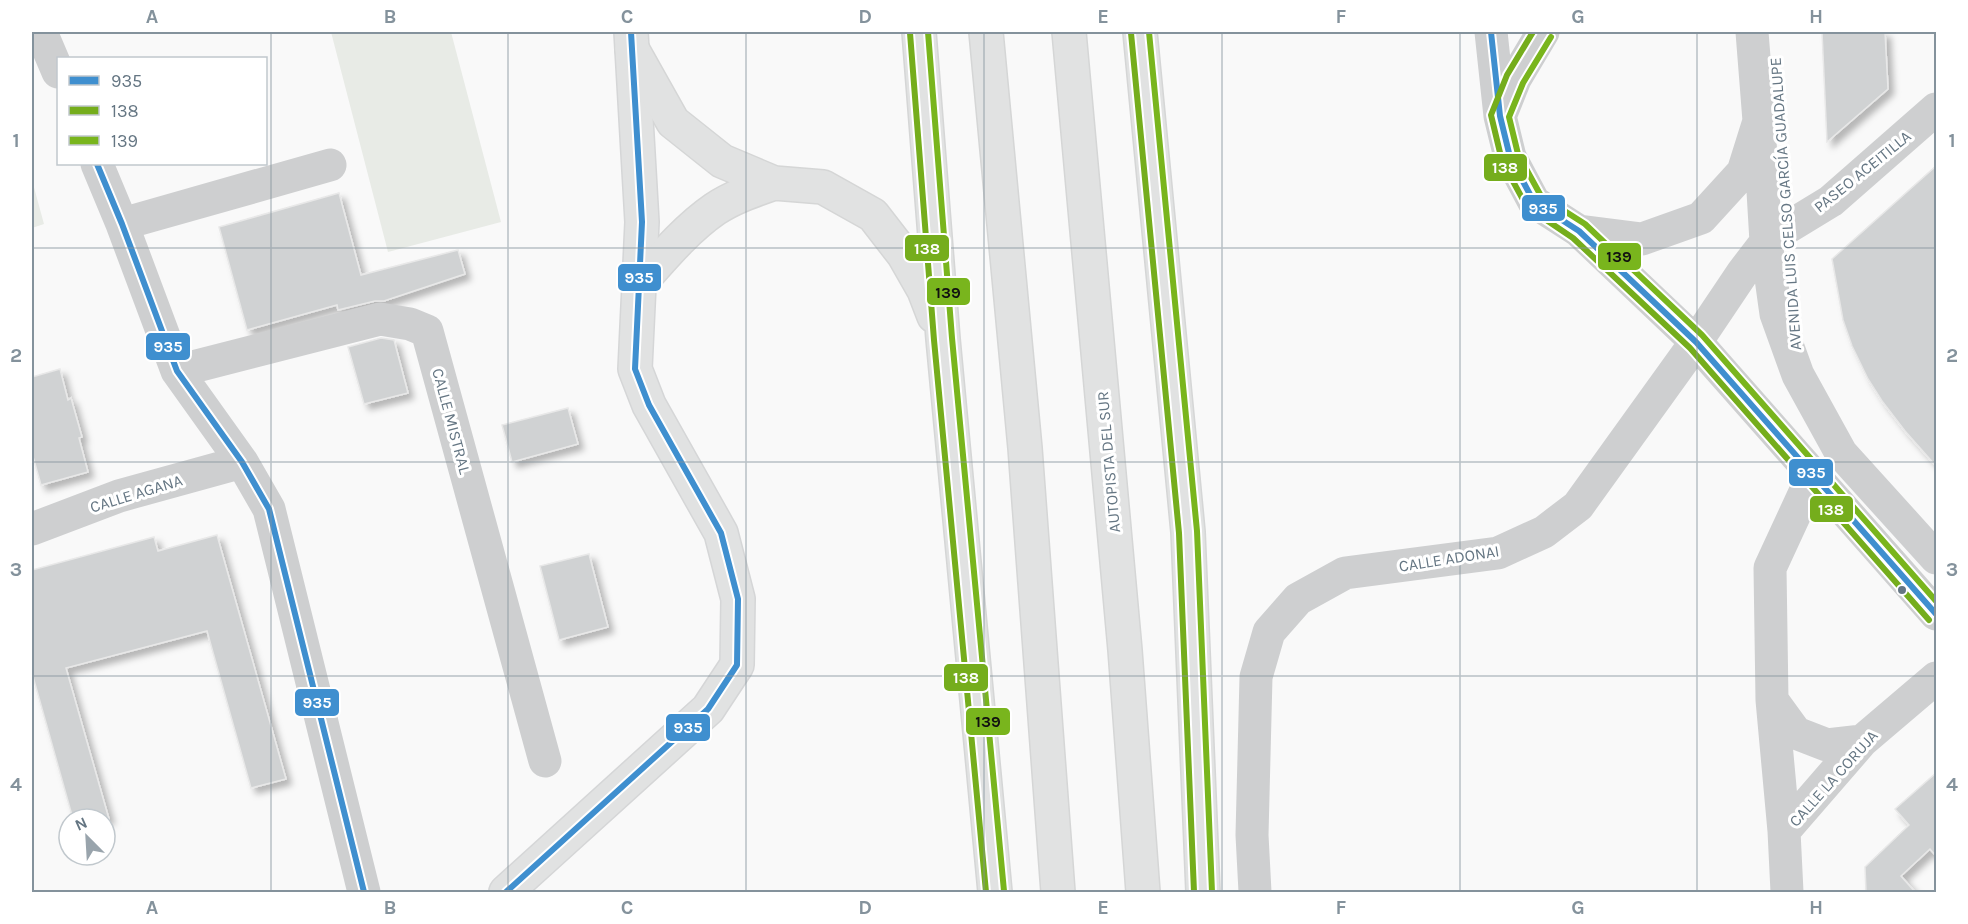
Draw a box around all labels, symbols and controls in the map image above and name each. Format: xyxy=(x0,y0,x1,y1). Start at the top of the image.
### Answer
text: A xyxy=(146,5,159,28)
text: B xyxy=(384,5,396,28)
text: C xyxy=(621,5,633,28)
text: D xyxy=(858,5,872,28)
text: E xyxy=(1097,5,1109,28)
text: F xyxy=(1336,5,1347,28)
text: G xyxy=(1571,5,1585,28)
text: H xyxy=(1809,5,1823,28)
legend xyxy=(57,57,267,165)
street label: AVENIDA LUIS CELSO GARCÍA GUADALUPE xyxy=(1766,57,1805,351)
text: 935 xyxy=(111,70,142,92)
text: 138 xyxy=(111,100,139,122)
street label: PASEO ACEITILLA xyxy=(1810,126,1915,216)
text: 1 xyxy=(12,129,20,152)
text: 1 xyxy=(1948,129,1956,152)
text: 139 xyxy=(111,130,138,152)
line badge: 138 xyxy=(1483,153,1528,182)
text: 138 xyxy=(1492,158,1518,177)
line badge: 935 xyxy=(1521,194,1566,222)
text: 935 xyxy=(1528,199,1558,218)
line badge: 138 xyxy=(904,234,950,262)
text: 138 xyxy=(914,239,940,258)
line badge: 139 xyxy=(1597,242,1642,271)
text: 139 xyxy=(1606,247,1632,266)
line badge: 935 xyxy=(617,263,662,292)
text: 935 xyxy=(624,268,654,287)
line badge: 139 xyxy=(926,277,971,306)
text: 139 xyxy=(935,283,961,302)
line badge: 935 xyxy=(145,332,191,361)
text: 935 xyxy=(153,337,183,356)
text: 2 xyxy=(10,344,22,367)
text: 2 xyxy=(1946,344,1958,367)
street label: CALLE MISTRAL xyxy=(428,366,475,477)
street label: AUTOPISTA DEL SUR xyxy=(1093,390,1124,534)
line badge: 935 xyxy=(1788,458,1834,487)
text: 935 xyxy=(1796,463,1826,482)
street label: CALLE AGANA xyxy=(88,470,185,517)
line badge: 138 xyxy=(1809,495,1854,523)
text: 138 xyxy=(1818,500,1844,519)
street label: CALLE ADONAI xyxy=(1397,541,1501,576)
text: 3 xyxy=(10,558,22,581)
text: 3 xyxy=(1946,558,1958,581)
unlabelled marker xyxy=(1896,584,1908,596)
line badge: 138 xyxy=(943,663,989,692)
text: 138 xyxy=(953,668,979,687)
line badge: 935 xyxy=(294,688,340,717)
text: 935 xyxy=(302,693,332,712)
line badge: 139 xyxy=(965,707,1011,736)
text: 139 xyxy=(975,712,1001,731)
line badge: 935 xyxy=(665,713,711,742)
text: 935 xyxy=(673,718,703,737)
street label: CALLE LA CORUJA xyxy=(1785,726,1882,830)
text: 4 xyxy=(10,773,22,796)
text: 4 xyxy=(1946,773,1958,796)
north arrow xyxy=(57,807,117,867)
text: N xyxy=(72,813,90,835)
text: A xyxy=(146,896,159,919)
text: B xyxy=(384,896,396,919)
text: C xyxy=(621,896,633,919)
text: D xyxy=(858,896,872,919)
text: E xyxy=(1097,896,1109,919)
text: F xyxy=(1336,896,1347,919)
text: G xyxy=(1571,896,1585,919)
text: H xyxy=(1809,896,1823,919)

